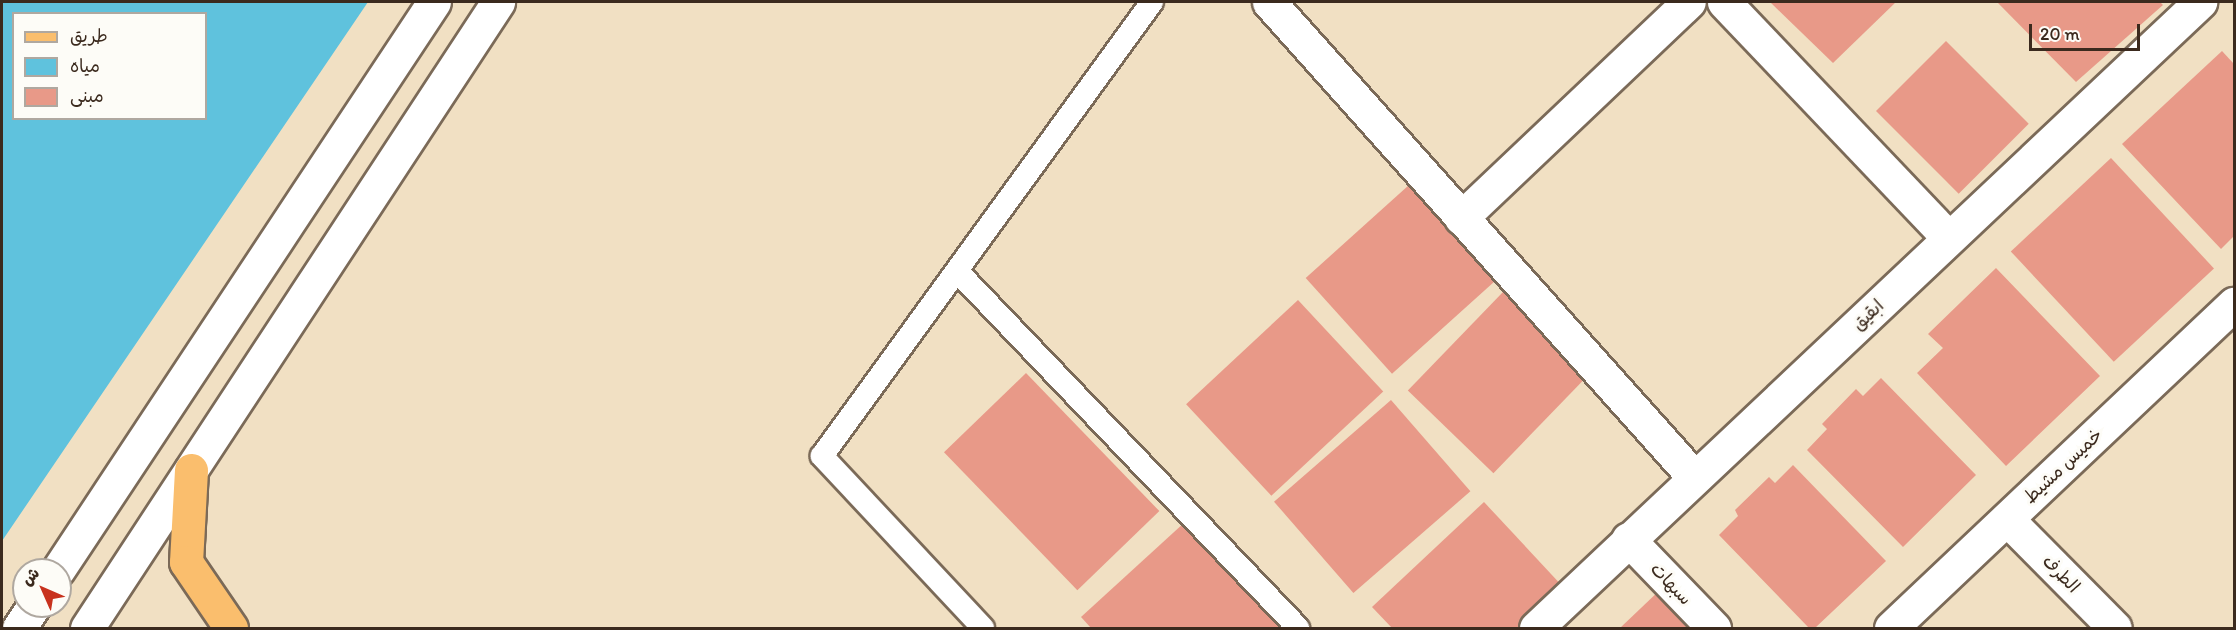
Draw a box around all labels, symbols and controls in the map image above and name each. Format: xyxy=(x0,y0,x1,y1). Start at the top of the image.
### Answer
legend xyxy=(12,12,207,120)
scale bar xyxy=(2032,12,2143,50)
text: 20 m xyxy=(2040,23,2080,45)
text: طريق xyxy=(70,25,108,47)
text: مياه xyxy=(70,55,100,77)
text: مبنى xyxy=(70,85,104,107)
street label: ابقيق xyxy=(1848,295,1888,335)
street label: خميس مشيط xyxy=(2019,424,2107,508)
street label: الطرف xyxy=(2038,551,2084,597)
north arrow xyxy=(12,558,72,618)
street label: سبهات xyxy=(1646,558,1696,610)
text: ش xyxy=(17,563,43,589)

